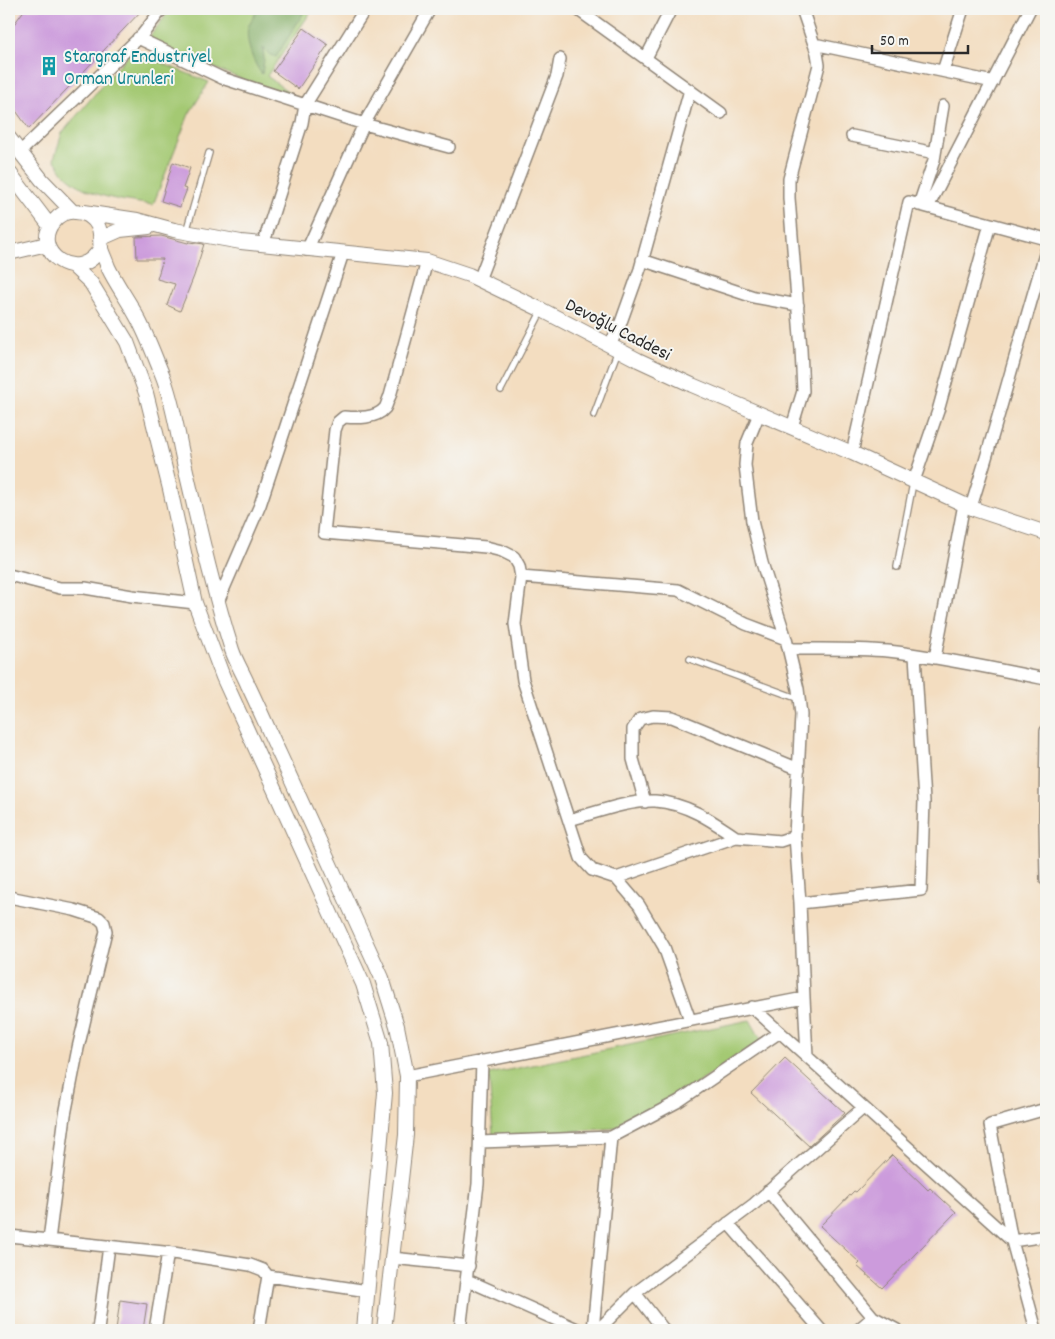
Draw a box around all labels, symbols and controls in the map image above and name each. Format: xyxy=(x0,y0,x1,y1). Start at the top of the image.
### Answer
scale bar xyxy=(872,22,969,54)
text: 50 m xyxy=(880,31,909,53)
place label: Stargraf Endustriyel Orman Urunleri xyxy=(64,45,212,94)
building icon: Stargraf Endustriyel Orman Urunleri xyxy=(38,55,60,77)
street label: Devoğlu Caddesi xyxy=(560,293,676,370)

